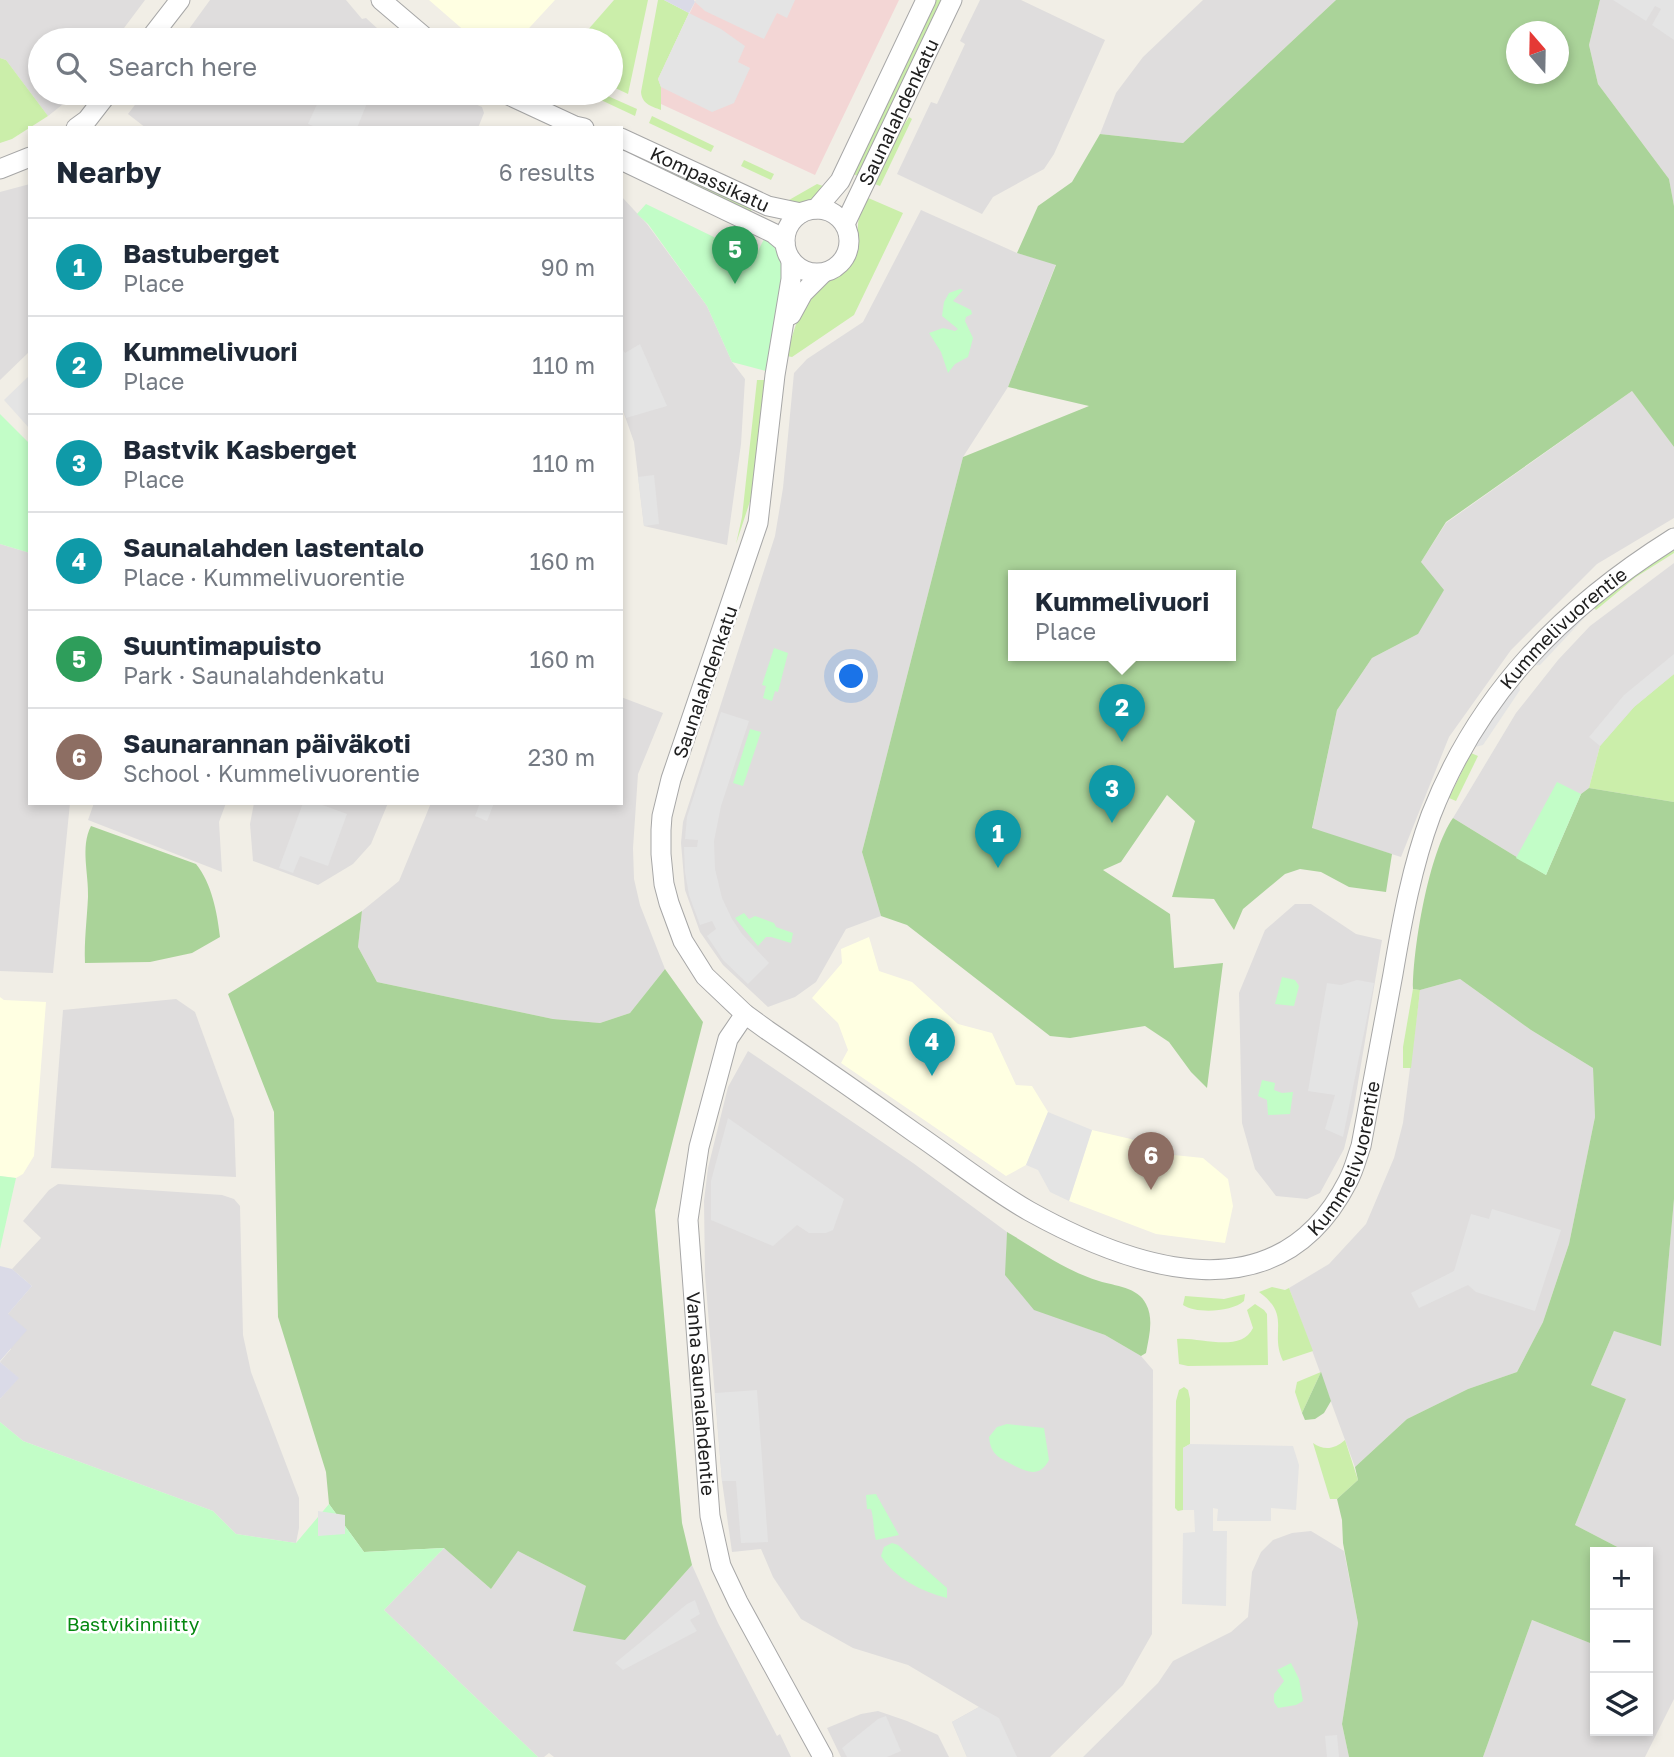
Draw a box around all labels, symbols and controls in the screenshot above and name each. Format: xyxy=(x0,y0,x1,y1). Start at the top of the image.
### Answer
north arrow xyxy=(1506,21,1569,84)
search box xyxy=(28,28,623,105)
street label: Saunalahdenkatu xyxy=(853,35,943,189)
icon: search xyxy=(52,48,90,86)
text: Search here xyxy=(108,51,257,82)
street label: Kompassikatu xyxy=(647,141,773,216)
text: Nearby xyxy=(56,154,161,190)
text: 6 results xyxy=(499,158,595,186)
pin: 5 xyxy=(712,226,758,284)
text: Bastuberget xyxy=(123,238,279,269)
text: 1 xyxy=(73,253,85,281)
text: 90 m xyxy=(541,253,595,281)
text: Place xyxy=(123,269,184,297)
text: Kummelivuori xyxy=(123,336,298,367)
text: 2 xyxy=(72,351,86,379)
text: 110 m xyxy=(532,351,595,379)
text: Place xyxy=(123,367,184,395)
text: Bastvik Kasberget xyxy=(123,434,357,465)
text: 3 xyxy=(72,449,86,477)
text: 110 m xyxy=(532,449,595,477)
text: Place xyxy=(123,465,184,493)
text: Saunalahden lastentalo xyxy=(123,532,424,563)
text: 4 xyxy=(72,547,86,575)
text: 160 m xyxy=(530,547,595,575)
street label: Kummelivuorentie xyxy=(1494,562,1631,693)
text: Place · Kummelivuorentie xyxy=(123,563,405,591)
popup xyxy=(1008,570,1236,661)
text: Kummelivuori xyxy=(1035,586,1209,617)
street label: Saunalahdenkatu xyxy=(668,603,741,761)
text: Place xyxy=(1035,617,1096,645)
text: Suuntimapuisto xyxy=(123,630,321,661)
text: 5 xyxy=(72,645,86,673)
text: 160 m xyxy=(530,645,595,673)
your location xyxy=(834,659,868,693)
text: Park · Saunalahdenkatu xyxy=(123,661,385,689)
pin: 2 xyxy=(1099,684,1145,742)
text: Saunarannan päiväkoti xyxy=(123,728,411,759)
text: 6 xyxy=(72,743,86,771)
text: 230 m xyxy=(528,743,595,771)
text: School · Kummelivuorentie xyxy=(123,759,420,787)
pin: 3 xyxy=(1089,765,1135,823)
pin: 1 xyxy=(975,810,1021,868)
pin: 4 xyxy=(909,1018,955,1076)
street label: Kummelivuorentie xyxy=(1302,1079,1384,1240)
pin: 6 xyxy=(1128,1132,1174,1190)
street label: Vanha Saunalahdentie xyxy=(682,1291,720,1496)
map controls xyxy=(1590,1547,1653,1736)
button: + xyxy=(1590,1547,1653,1610)
button: − xyxy=(1590,1610,1653,1673)
park label: Bastvikinniitty xyxy=(67,1612,200,1635)
button: layers xyxy=(1590,1673,1653,1736)

